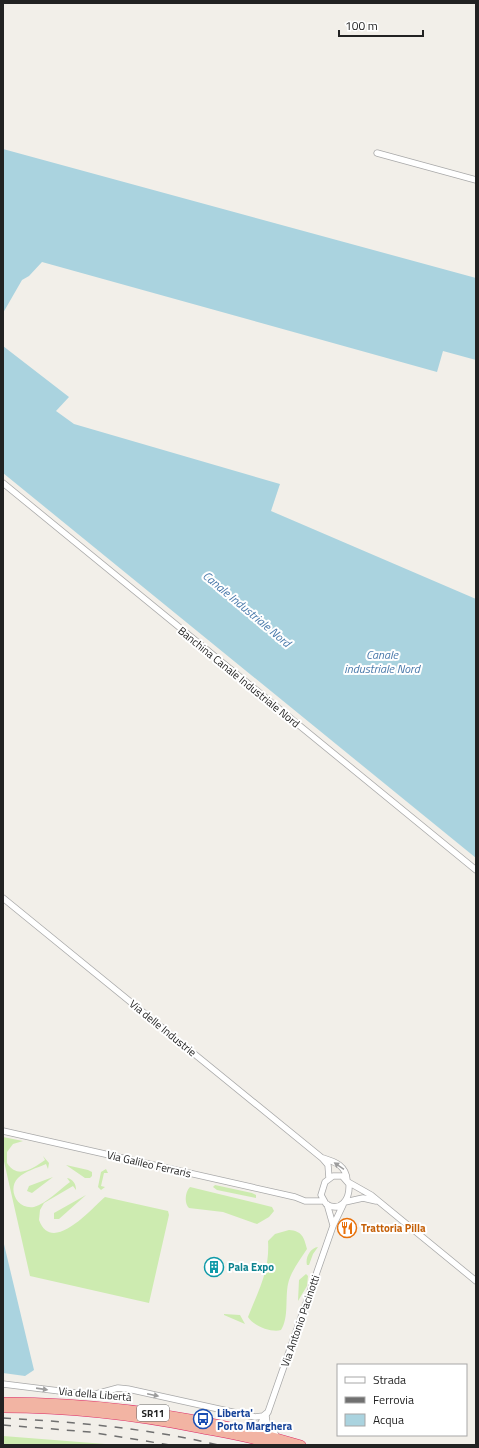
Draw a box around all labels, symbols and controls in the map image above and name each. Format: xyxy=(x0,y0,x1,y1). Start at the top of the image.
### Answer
scale bar xyxy=(339,12,423,38)
text: 100 m xyxy=(345,16,378,35)
water label: Canale Industriale Nord xyxy=(199,566,297,653)
street label: Banchina Canale Industriale Nord xyxy=(175,623,304,731)
water label: Canale industriale Nord xyxy=(344,645,422,678)
street label: Via delle Industrie xyxy=(126,996,200,1060)
street label: Via Galileo Ferraris xyxy=(105,1147,193,1181)
one-way arrow xyxy=(333,1162,344,1170)
restaurant icon: Trattoria Pilla xyxy=(336,1217,358,1239)
place label: Trattoria Pilla xyxy=(361,1220,426,1236)
building icon: Pala Expo xyxy=(203,1256,225,1278)
place label: Pala Expo xyxy=(228,1259,274,1275)
street label: Via Antonio Pacinotti xyxy=(277,1273,323,1369)
legend xyxy=(337,1364,467,1436)
text: Strada xyxy=(373,1370,406,1389)
street label: Via della Libertà xyxy=(58,1383,133,1405)
one-way arrow xyxy=(36,1386,48,1392)
text: Ferrovia xyxy=(373,1390,414,1409)
one-way arrow xyxy=(147,1392,159,1398)
road number: SR11 xyxy=(137,1405,169,1421)
place label: Liberta' Porto Marghera xyxy=(217,1405,293,1434)
bus stop icon: Liberta' Porto Marghera xyxy=(192,1408,214,1430)
text: Acqua xyxy=(373,1410,404,1429)

